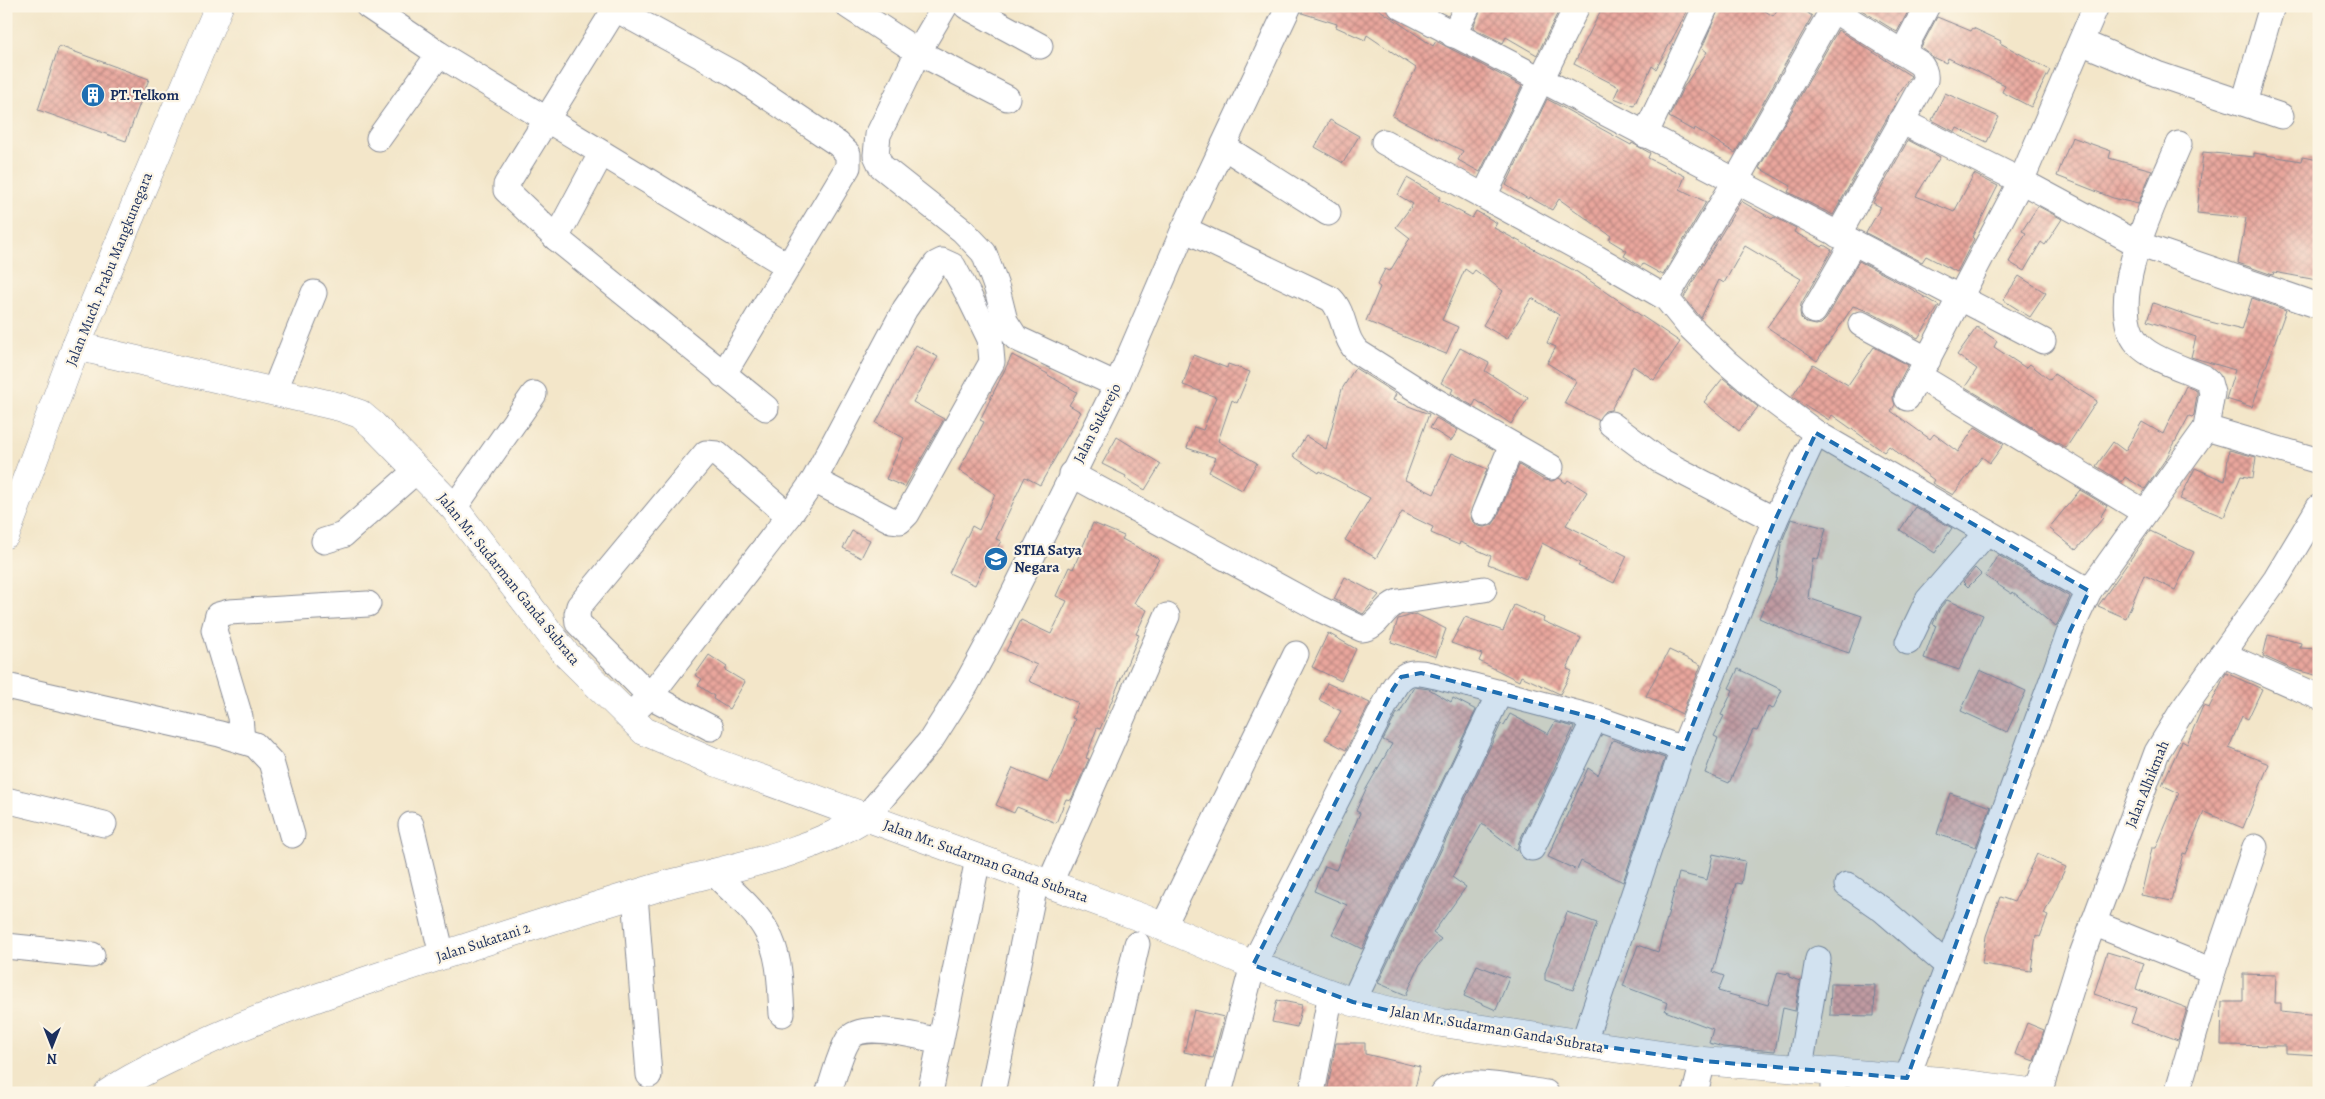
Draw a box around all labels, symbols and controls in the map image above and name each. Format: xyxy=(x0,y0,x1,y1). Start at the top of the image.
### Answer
building icon: PT. Telkom xyxy=(80,82,106,108)
place label: PT. Telkom xyxy=(110,85,180,105)
street label: Jalan Much. Prabu Mangkunegara xyxy=(61,169,157,369)
street label: Jalan Sukerejo xyxy=(1068,380,1126,466)
street label: Jalan Mr. Sudarman Ganda Subrata xyxy=(433,489,585,669)
place label: STIA Satya Negara xyxy=(1014,540,1083,577)
school or university icon: STIA Satya Negara xyxy=(983,546,1009,572)
street label: Jalan Alhikmah xyxy=(2120,737,2174,831)
street label: Jalan Mr. Sudarman Ganda Subrata xyxy=(881,815,1091,907)
street label: Jalan Sukatani 2 xyxy=(433,917,533,967)
street label: Jalan Mr. Sudarman Ganda Subrata xyxy=(1389,1000,1605,1058)
north arrow xyxy=(28,1022,78,1072)
text: N xyxy=(47,1049,57,1068)

